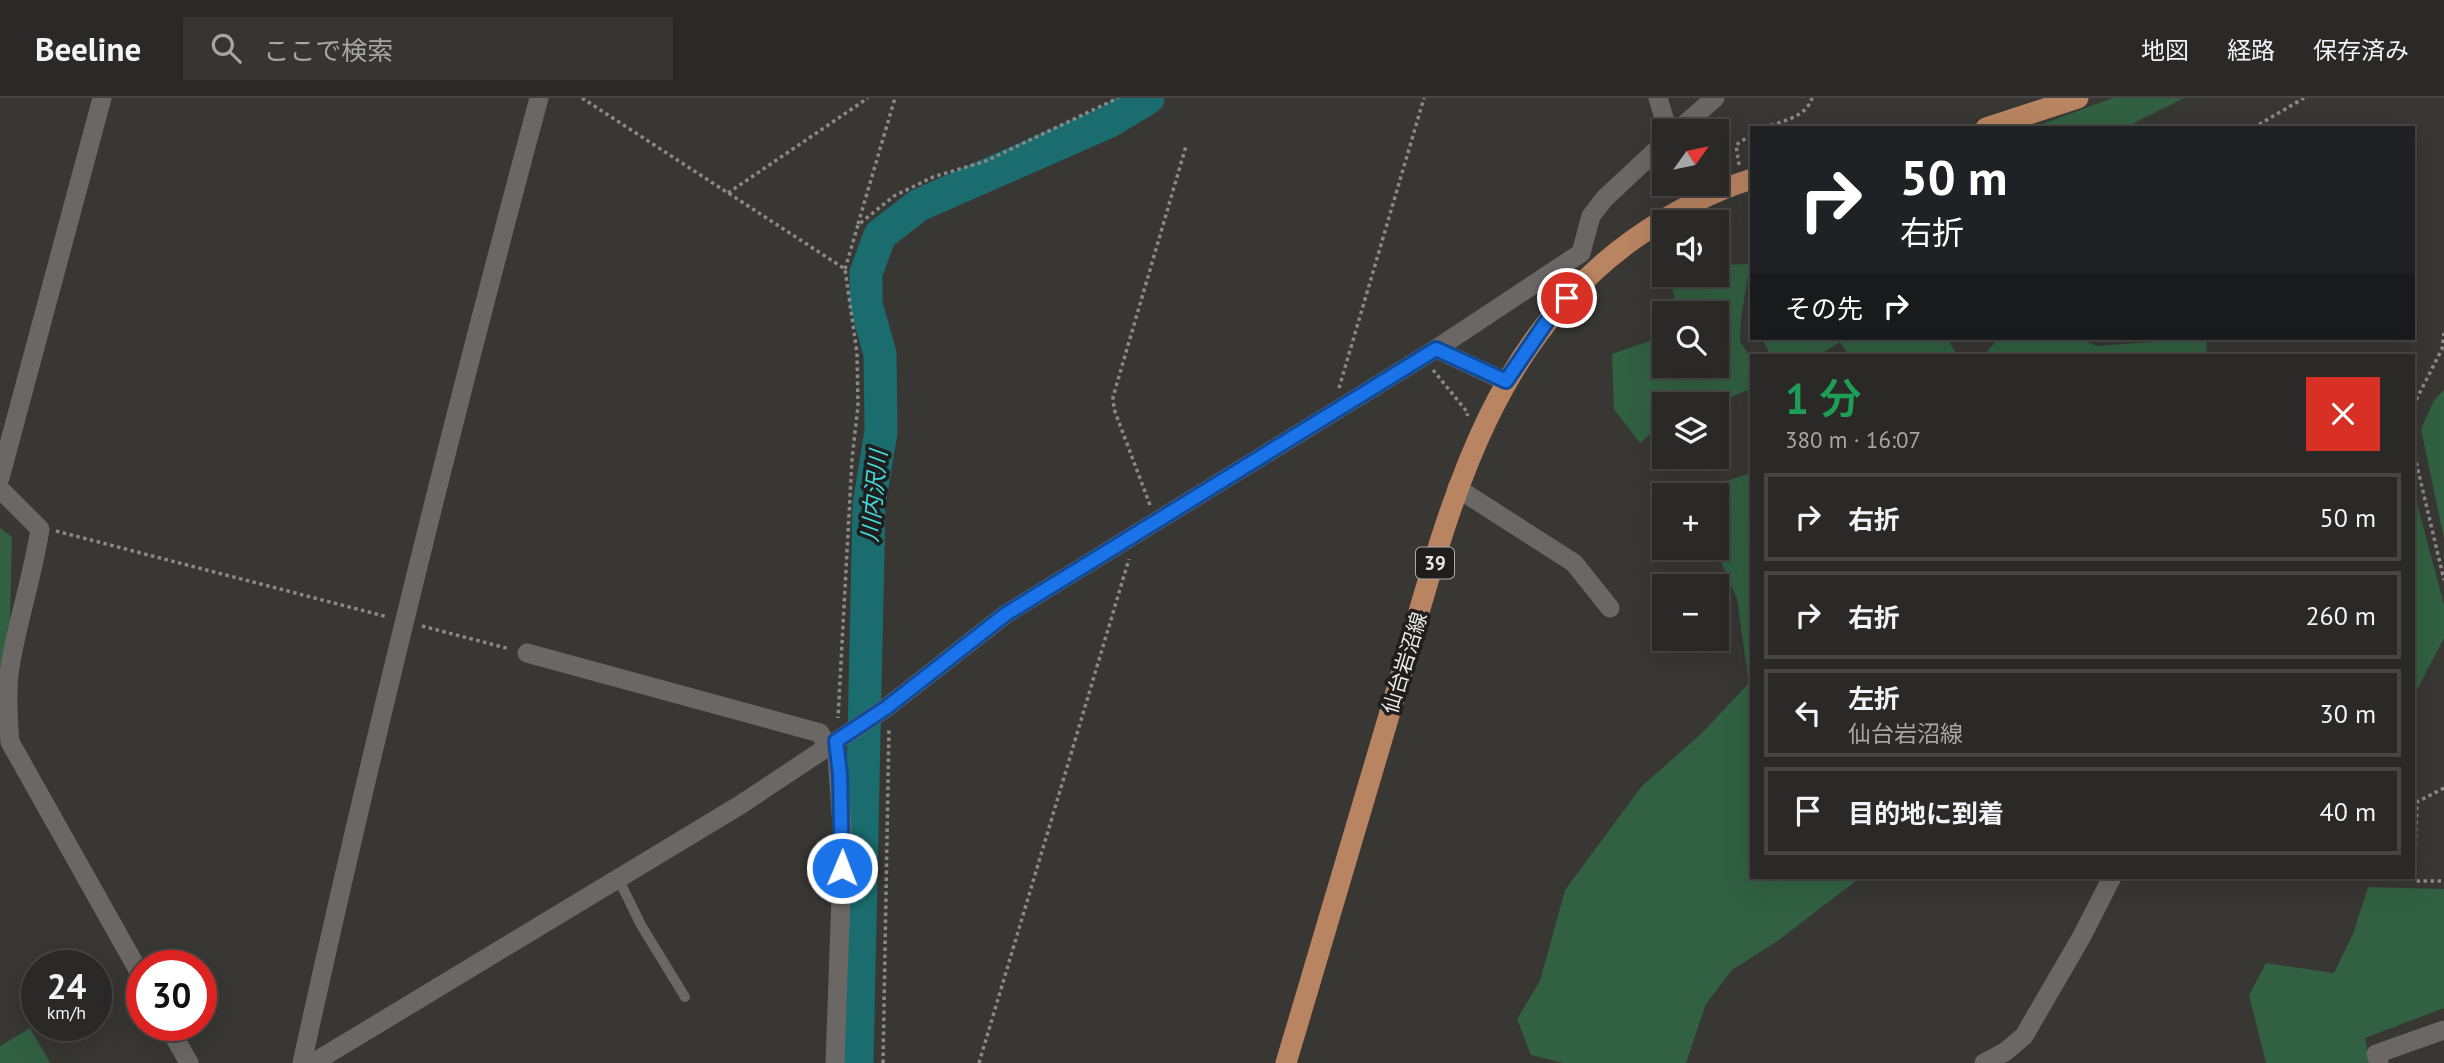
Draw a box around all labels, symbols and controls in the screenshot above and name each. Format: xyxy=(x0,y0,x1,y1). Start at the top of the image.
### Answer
search box xyxy=(183,17,673,80)
text: Beeline xyxy=(35,27,141,70)
icon: search xyxy=(207,29,245,67)
text: ここで検索 xyxy=(263,34,393,67)
text: 地図 xyxy=(2141,35,2189,66)
text: 経路 xyxy=(2227,35,2275,66)
text: 保存済み xyxy=(2313,35,2409,66)
north arrow xyxy=(1652,119,1729,196)
map controls xyxy=(1652,119,1729,651)
text: 50 m xyxy=(1900,145,2007,209)
icon: right xyxy=(1785,154,1876,245)
button: sound xyxy=(1652,210,1729,287)
text: 右折 xyxy=(1900,211,1964,253)
pin xyxy=(1537,268,1597,328)
icon: arrive xyxy=(1548,279,1586,317)
icon: right xyxy=(1877,287,1915,325)
text: その先 xyxy=(1785,292,1863,325)
button: search xyxy=(1652,301,1729,378)
text: 1 分 xyxy=(1785,371,1861,426)
button: close xyxy=(2306,377,2380,451)
button: layers xyxy=(1652,392,1729,469)
text: 380 m · 16:07 xyxy=(1785,425,1921,454)
water label: 川内沢川 xyxy=(854,446,893,543)
button: + xyxy=(1652,483,1729,560)
icon: right xyxy=(1789,498,1827,536)
text: 50 m xyxy=(2320,501,2376,534)
text: 右折 xyxy=(1848,503,1900,536)
road number: 39 xyxy=(1416,548,1454,578)
button: − xyxy=(1652,574,1729,651)
icon: right xyxy=(1789,596,1827,634)
text: 260 m xyxy=(2305,599,2376,632)
text: 右折 xyxy=(1848,601,1900,634)
street label: 仙台岩沼線 xyxy=(1376,609,1433,717)
text: 左折 xyxy=(1848,682,1900,715)
icon: left xyxy=(1789,694,1827,732)
text: 30 m xyxy=(2320,697,2376,730)
text: 仙台岩沼線 xyxy=(1848,719,1963,748)
icon: arrive xyxy=(1789,792,1827,830)
text: 40 m xyxy=(2320,795,2376,828)
text: 目的地に到着 xyxy=(1848,797,2004,830)
position arrow xyxy=(805,831,879,905)
speed limit sign: 30 xyxy=(126,950,217,1041)
text: 24 xyxy=(47,963,86,1009)
text: km/h xyxy=(47,1001,86,1024)

